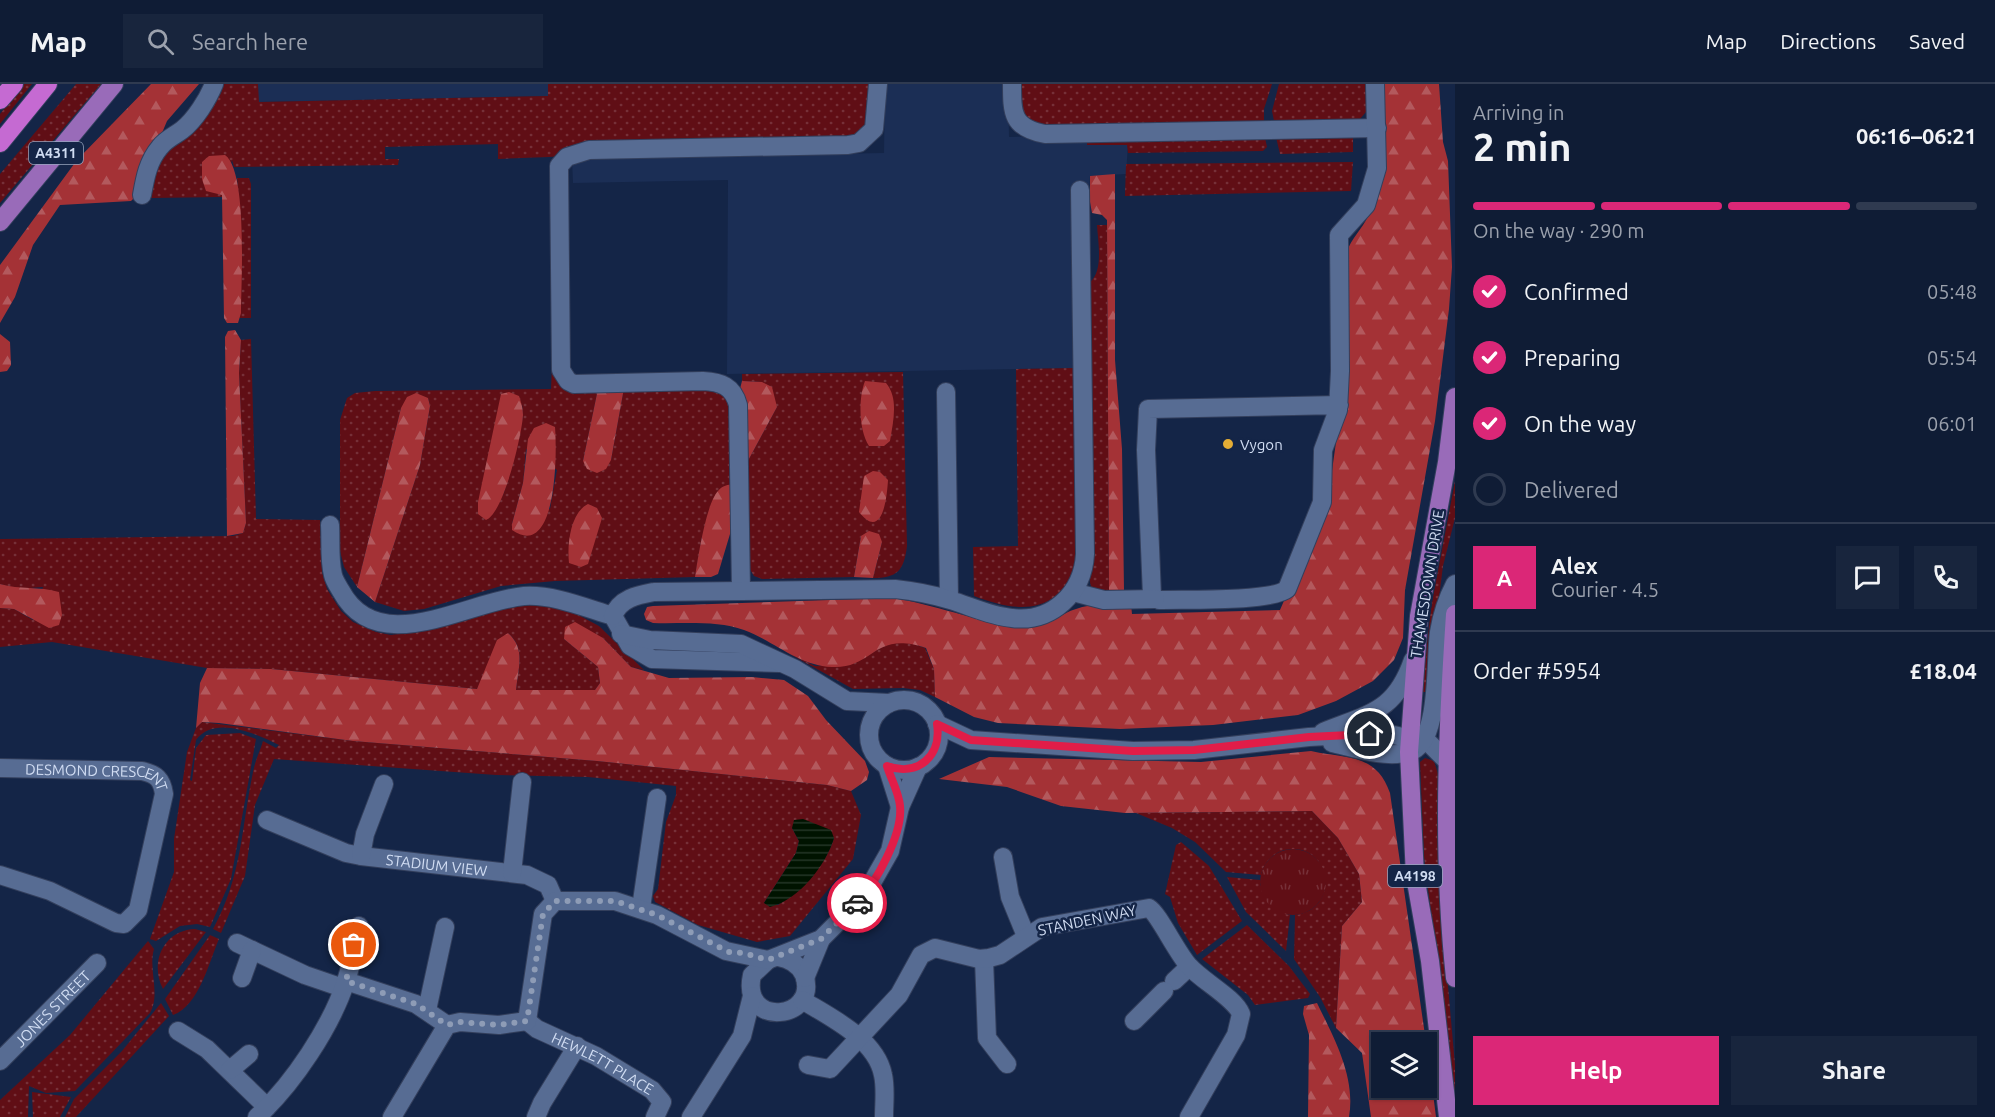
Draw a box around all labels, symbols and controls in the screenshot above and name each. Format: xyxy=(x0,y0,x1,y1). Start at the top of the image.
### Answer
search box xyxy=(123,14,543,68)
icon: search xyxy=(144,25,177,58)
text: Map xyxy=(30,26,87,57)
text: Search here xyxy=(192,29,308,54)
text: Map xyxy=(1706,29,1747,53)
text: Directions xyxy=(1780,29,1876,53)
text: Saved xyxy=(1909,29,1965,53)
text: Arriving in xyxy=(1473,101,1564,124)
text: 06:16–06:21 xyxy=(1856,123,1977,148)
text: 2 min xyxy=(1473,125,1572,168)
road number: A4311 xyxy=(29,142,83,164)
text: On the way · 290 m xyxy=(1473,219,1645,242)
icon: check xyxy=(1473,275,1506,308)
text: Confirmed xyxy=(1524,279,1629,304)
text: 05:48 xyxy=(1927,280,1977,303)
icon: check xyxy=(1473,341,1506,374)
text: Preparing xyxy=(1524,345,1621,370)
text: 05:54 xyxy=(1927,346,1977,369)
icon: check xyxy=(1473,407,1506,440)
text: On the way xyxy=(1524,411,1636,436)
text: 06:01 xyxy=(1927,412,1977,435)
place label: Vygon xyxy=(1240,436,1283,453)
marker: Vygon xyxy=(1221,437,1235,451)
text: Delivered xyxy=(1524,477,1619,502)
street label: THAMESDOWN DRIVE xyxy=(1407,509,1447,659)
button: chat xyxy=(1836,546,1899,609)
button: phone xyxy=(1914,546,1977,609)
text: Alex xyxy=(1551,553,1598,578)
text: A xyxy=(1497,565,1512,590)
text: Courier · 4.5 xyxy=(1551,578,1659,601)
text: Order #5954 xyxy=(1473,658,1601,683)
text: £18.04 xyxy=(1910,658,1977,683)
pin xyxy=(1344,708,1395,759)
icon: home xyxy=(1353,717,1386,750)
street label: DESMOND CRESCENT xyxy=(25,760,172,793)
street label: STADIUM VIEW xyxy=(385,850,488,879)
road number: A4198 xyxy=(1388,865,1442,887)
courier xyxy=(827,873,887,933)
icon: car xyxy=(841,887,874,920)
street label: STANDEN WAY xyxy=(1036,901,1138,939)
pin xyxy=(328,919,379,970)
icon: bag xyxy=(337,928,370,961)
street label: JONES STREET xyxy=(11,966,94,1050)
street label: HEWLETT PLACE xyxy=(549,1029,657,1098)
map controls xyxy=(1371,1032,1437,1098)
button: layers xyxy=(1371,1032,1437,1098)
button: Help xyxy=(1473,1036,1719,1105)
button: Share xyxy=(1731,1036,1977,1105)

